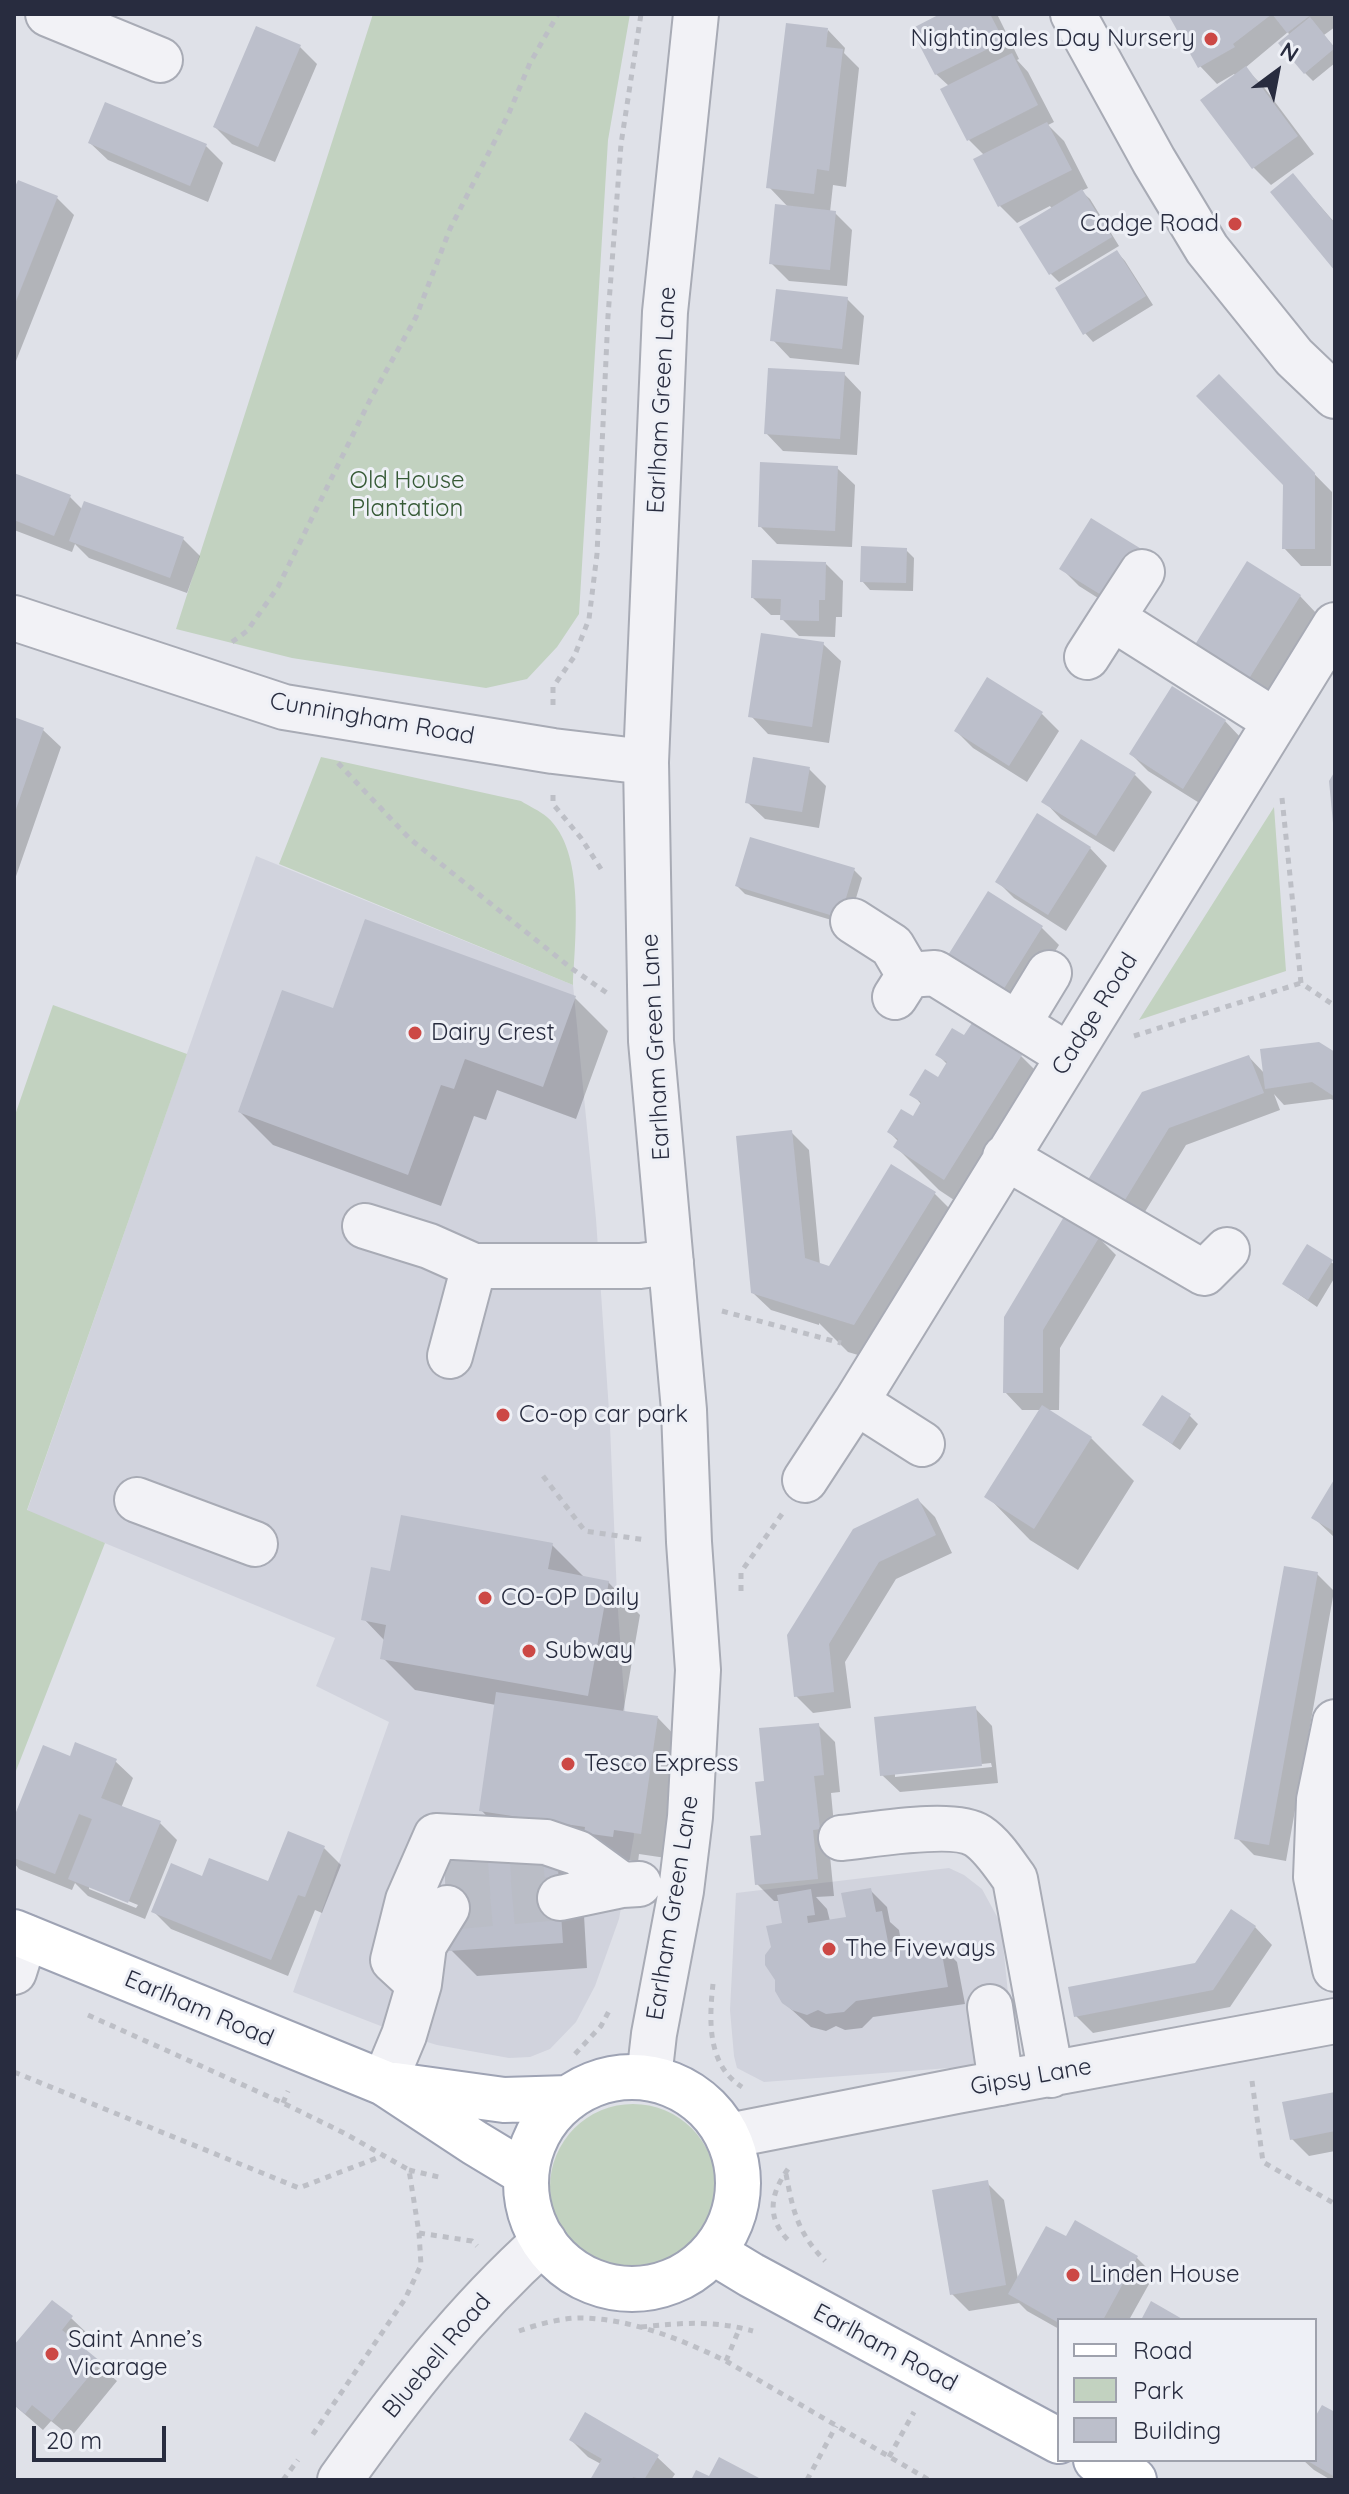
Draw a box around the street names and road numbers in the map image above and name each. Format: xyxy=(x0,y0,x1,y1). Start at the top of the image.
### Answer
street label: Earlham Green Lane xyxy=(642,286,682,514)
street label: Cunningham Road xyxy=(267,687,477,751)
street label: Earlham Green Lane xyxy=(636,933,676,1161)
street label: Cadge Road xyxy=(1046,947,1144,1081)
street label: Earlham Green Lane xyxy=(641,1794,705,2022)
street label: Earlham Road xyxy=(120,1965,278,2053)
street label: Gipsy Lane xyxy=(968,2052,1094,2102)
street label: Bluebell Road xyxy=(377,2288,497,2424)
street label: Earlham Road xyxy=(808,2298,962,2398)

